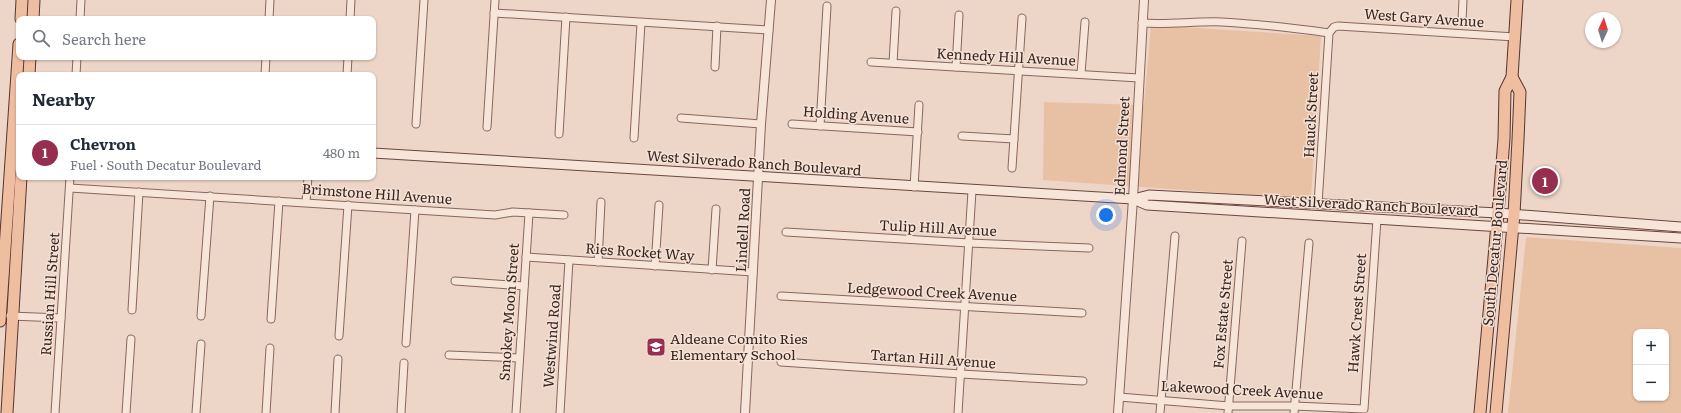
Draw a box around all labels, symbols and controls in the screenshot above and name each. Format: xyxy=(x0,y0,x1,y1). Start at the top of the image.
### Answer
street label: West Gary Avenue xyxy=(1363,3,1485,31)
north arrow xyxy=(1585,12,1621,48)
search box xyxy=(16,16,376,60)
icon: search xyxy=(30,27,52,49)
text: Search here xyxy=(62,27,146,50)
street label: Kennedy Hill Avenue xyxy=(936,42,1076,70)
street label: Hauck Street xyxy=(1298,71,1322,158)
text: Nearby xyxy=(32,86,95,111)
street label: Edmond Street xyxy=(1108,95,1134,196)
street label: Holding Avenue xyxy=(802,100,910,128)
text: Chevron xyxy=(70,132,136,155)
text: 1 xyxy=(42,143,48,162)
text: 480 m xyxy=(323,143,360,162)
street label: West Silverado Ranch Boulevard xyxy=(646,145,863,180)
text: Fuel · South Decatur Boulevard xyxy=(70,155,261,174)
street label: South Decatur Boulevard xyxy=(1477,158,1511,327)
pin: 1 xyxy=(1532,166,1558,196)
street label: Brimstone Hill Avenue xyxy=(301,178,453,208)
street label: Lindell Road xyxy=(730,187,754,273)
street label: West Silverado Ranch Boulevard xyxy=(1263,188,1480,220)
your location xyxy=(1096,205,1116,225)
street label: Tulip Hill Avenue xyxy=(879,214,997,240)
street label: Russian Hill Street xyxy=(35,231,63,356)
street label: Ries Rocket Way xyxy=(585,237,696,265)
street label: Smokey Moon Street xyxy=(493,242,523,382)
street label: Hawk Crest Street xyxy=(1342,252,1370,373)
street label: Fox Estate Street xyxy=(1207,258,1237,370)
street label: Ledgewood Creek Avenue xyxy=(847,277,1018,305)
street label: Westwind Road xyxy=(537,283,565,388)
place label: Aldeane Comito Ries Elementary School xyxy=(670,328,808,364)
map controls xyxy=(1633,329,1669,401)
button: + xyxy=(1633,329,1669,365)
school or university icon: Aldeane Comito Ries Elementary School xyxy=(645,336,667,358)
street label: Tartan Hill Avenue xyxy=(869,344,997,372)
button: − xyxy=(1633,365,1669,401)
street label: Lakewood Creek Avenue xyxy=(1160,375,1324,403)

